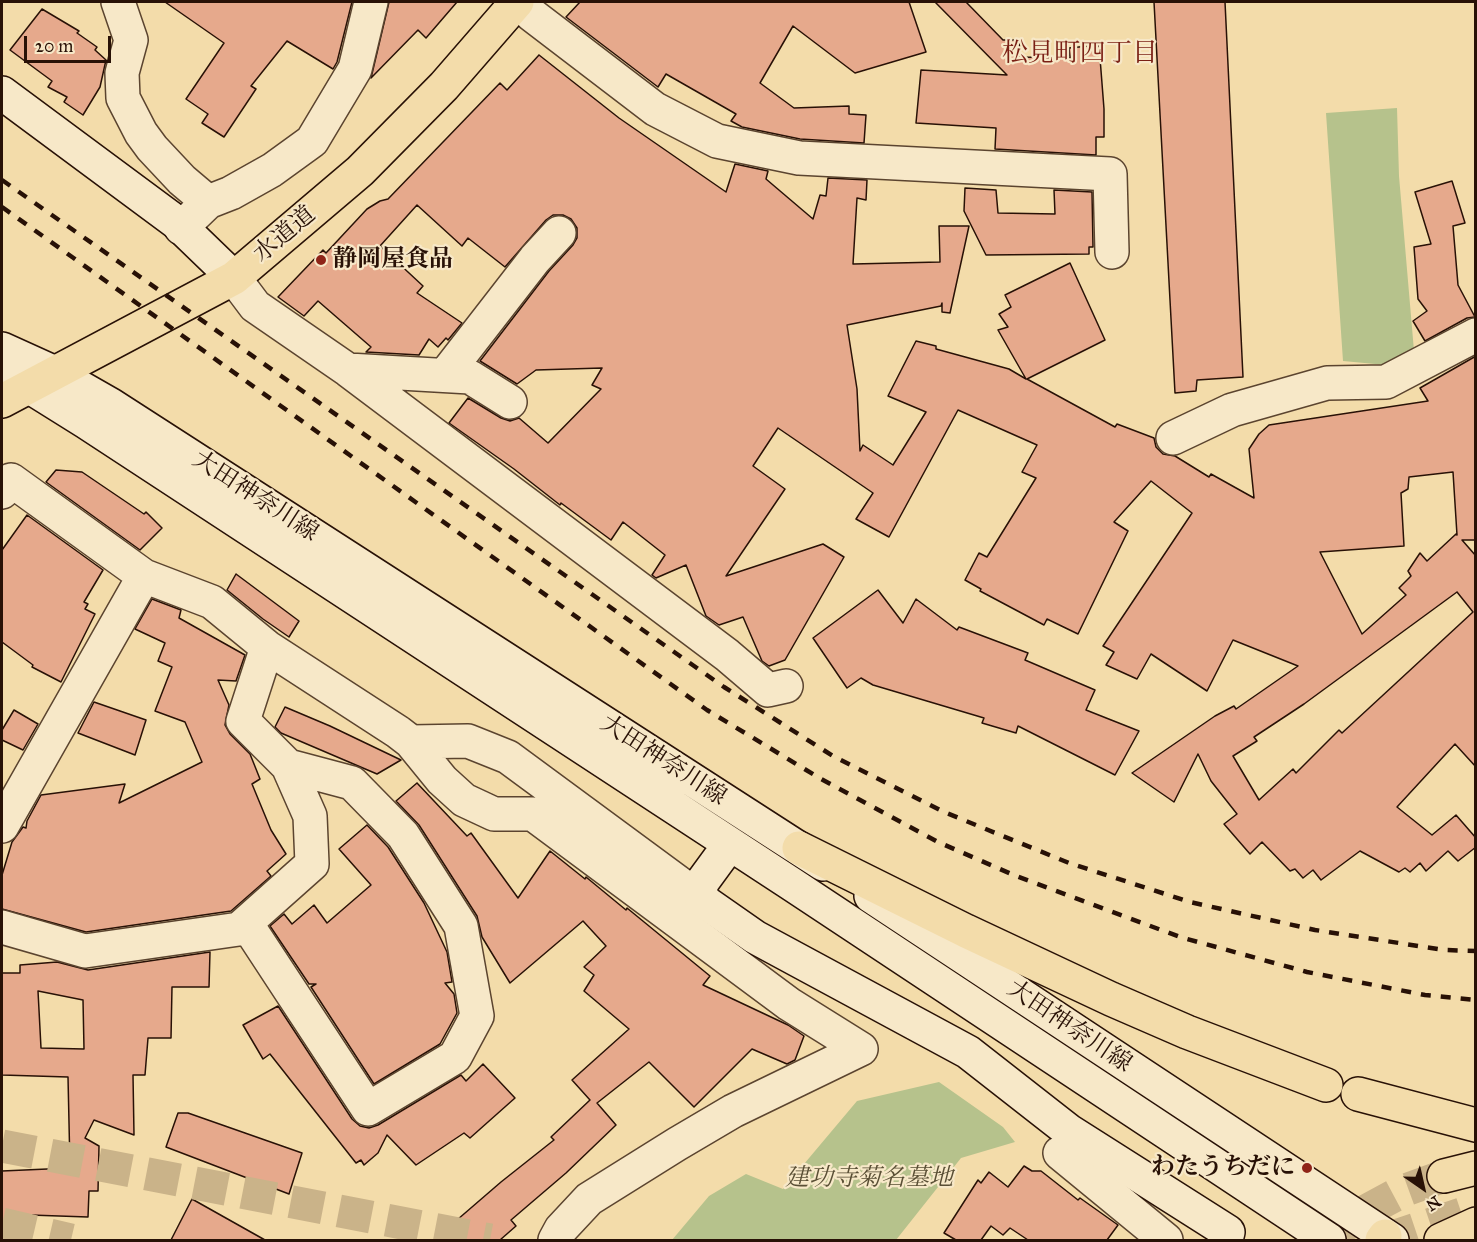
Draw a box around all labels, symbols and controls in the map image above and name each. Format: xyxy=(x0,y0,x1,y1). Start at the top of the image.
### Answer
scale bar xyxy=(27,24,114,62)
text: 20 m xyxy=(35,35,73,57)
district label: 松見町四丁目 xyxy=(1002,39,1158,71)
street label: 水道道 xyxy=(248,201,322,269)
place label: 静岡屋食品 xyxy=(333,246,453,274)
marker: 静岡屋食品 xyxy=(314,253,328,267)
street label: 大田神奈川線 xyxy=(187,446,323,548)
street label: 大田神奈川線 xyxy=(595,710,731,812)
street label: 大田神奈川線 xyxy=(1001,975,1137,1079)
place label: わたうちだに xyxy=(1151,1154,1295,1182)
north arrow xyxy=(1393,1158,1453,1218)
marker: わたうちだに xyxy=(1300,1161,1314,1175)
park label: 建功寺菊名墓地 xyxy=(785,1165,953,1193)
text: N xyxy=(1422,1192,1444,1215)

